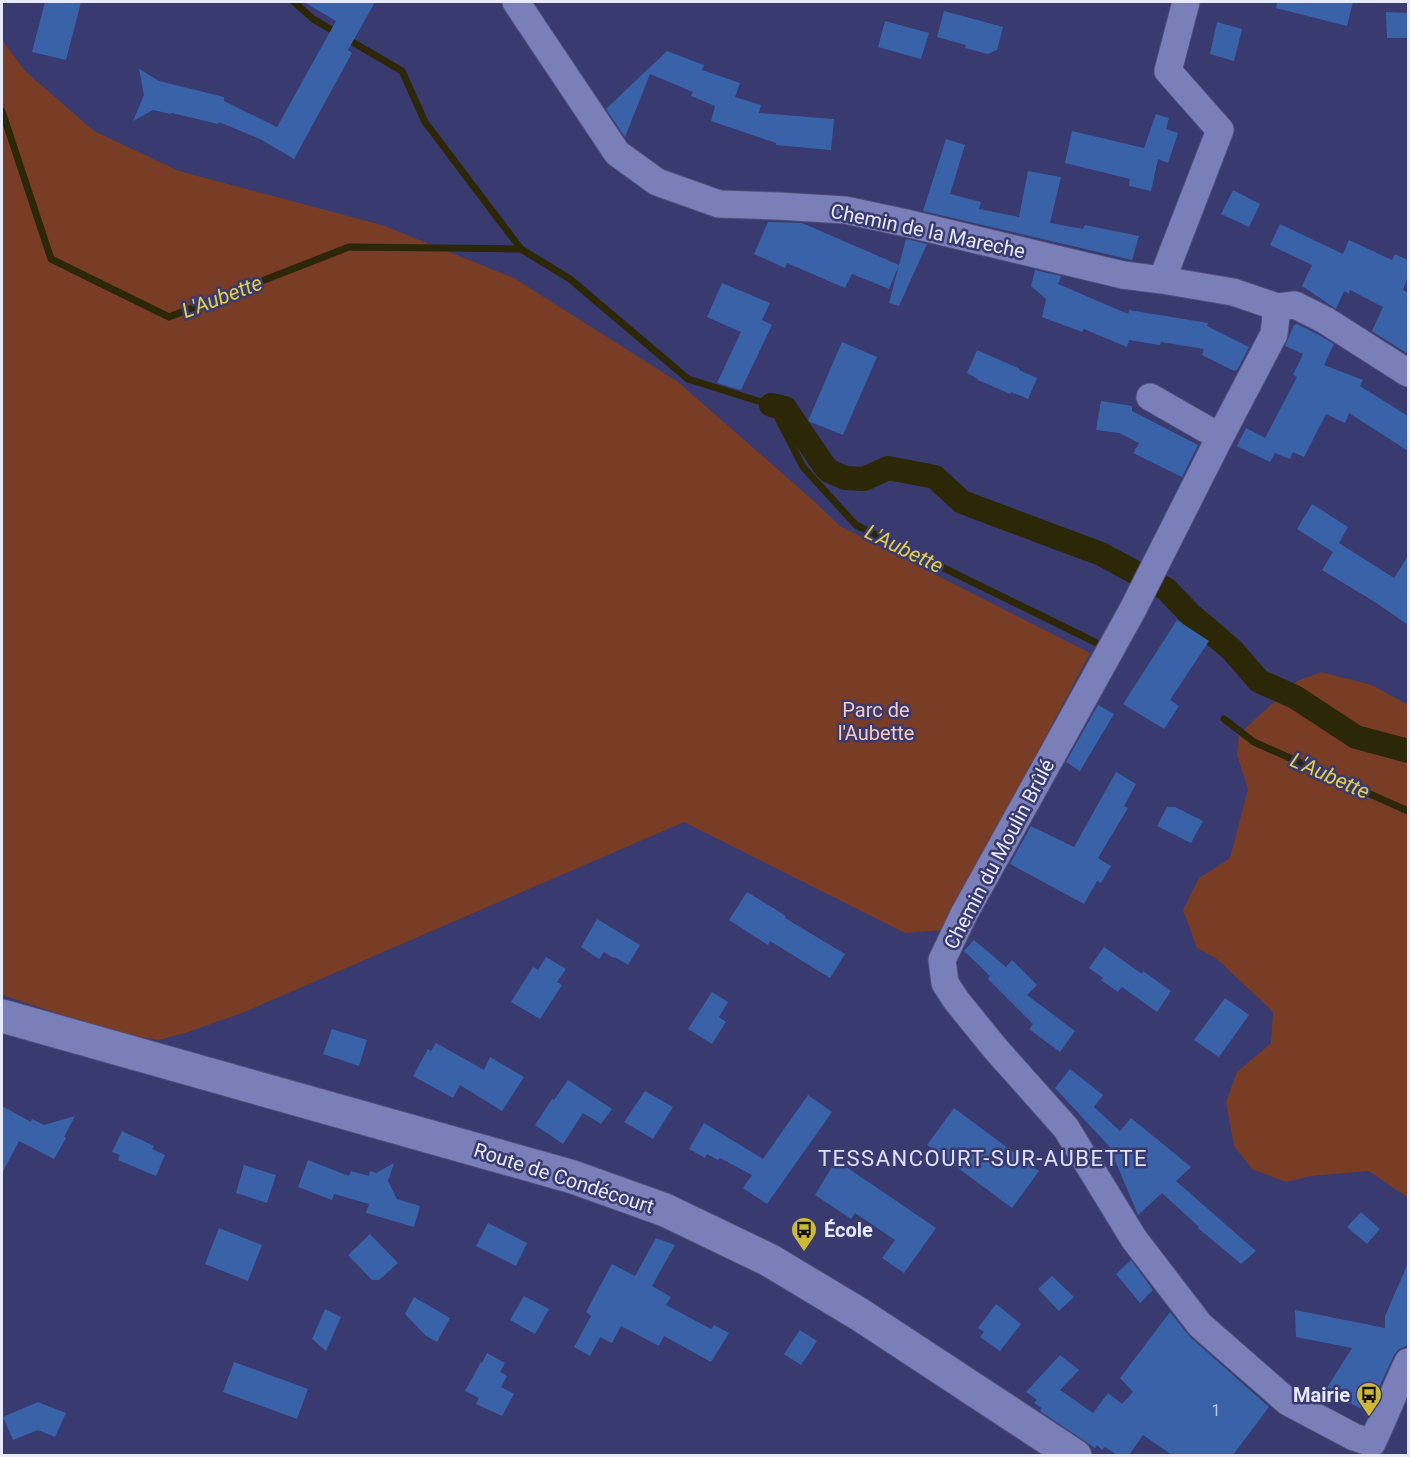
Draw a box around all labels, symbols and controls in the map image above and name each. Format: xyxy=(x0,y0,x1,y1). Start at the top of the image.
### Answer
street label: Chemin de la Mareche xyxy=(829,199,1027,263)
water label: L'Aubette xyxy=(178,271,266,323)
water label: L'Aubette xyxy=(861,520,947,578)
park label: Parc de l'Aubette xyxy=(838,698,914,745)
water label: L'Aubette xyxy=(1287,748,1373,804)
street label: Chemin du Moulin Brûlé xyxy=(939,755,1059,953)
street label: Route de Condécourt xyxy=(471,1138,657,1218)
district label: TESSANCOURT-SUR-AUBETTE xyxy=(818,1146,1148,1171)
bus stop icon: École xyxy=(789,1215,819,1253)
place label: École xyxy=(824,1218,873,1242)
bus stop icon: Mairie xyxy=(1354,1380,1384,1418)
place label: Mairie xyxy=(1293,1383,1350,1407)
house number: 1 xyxy=(1212,1401,1221,1420)

